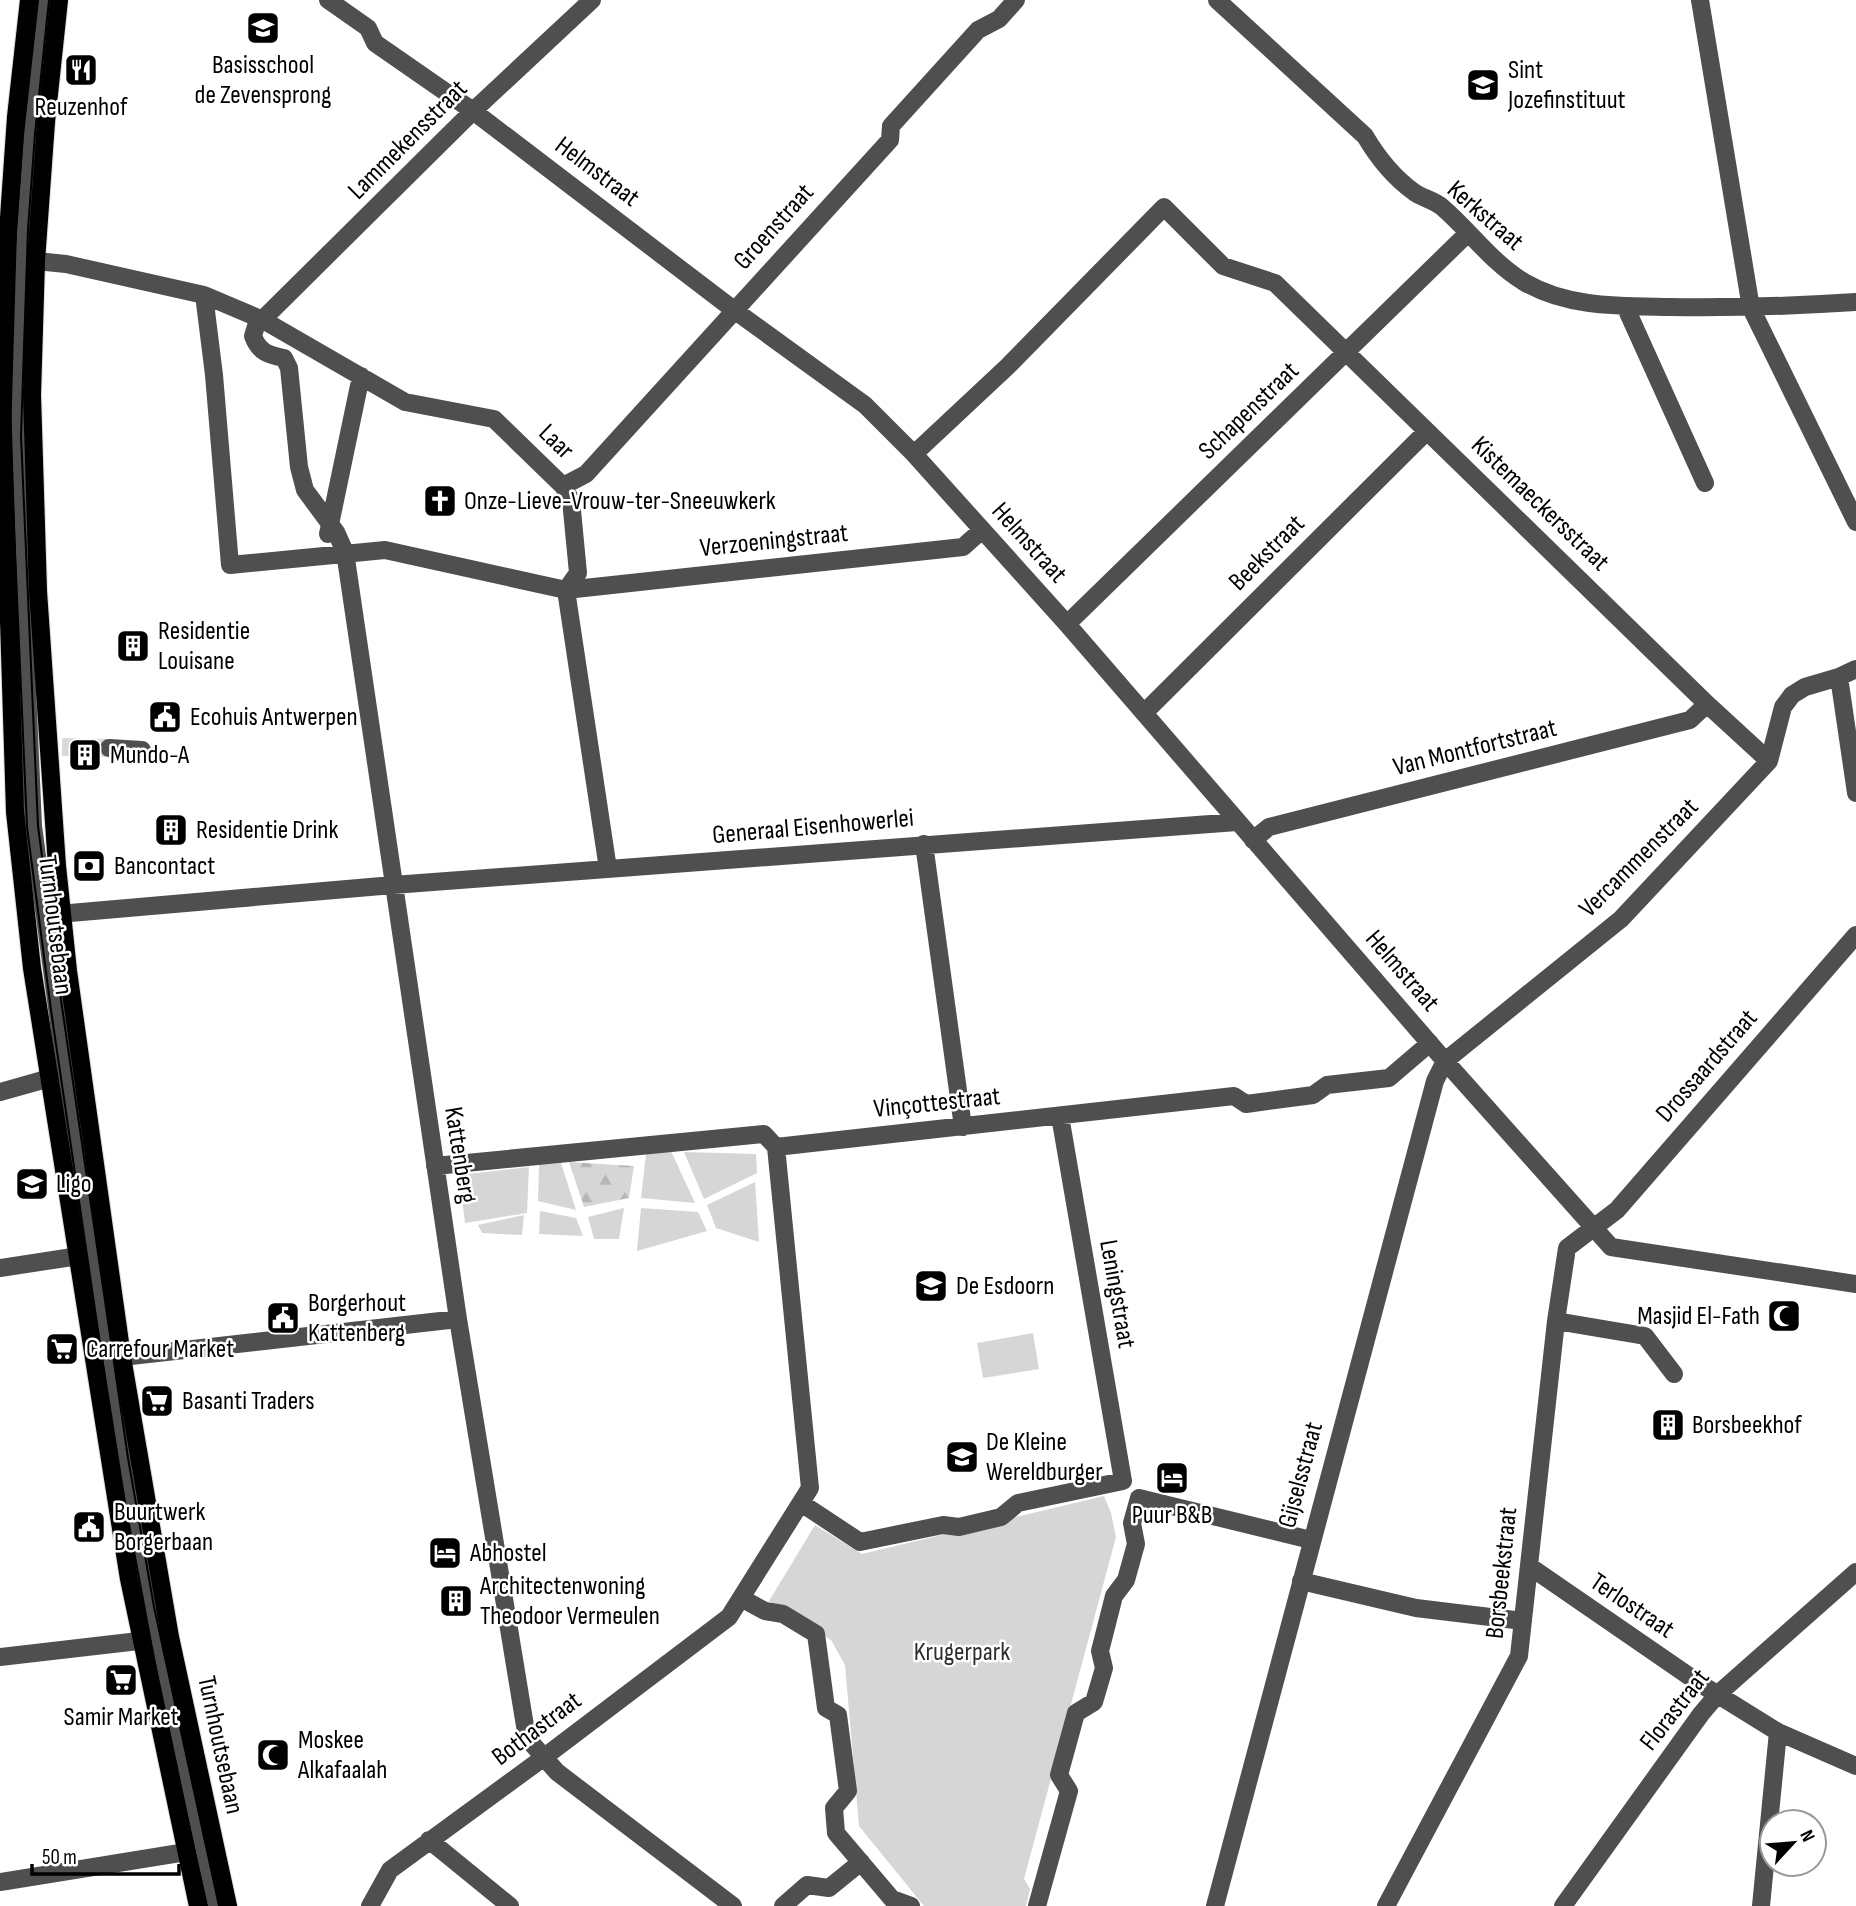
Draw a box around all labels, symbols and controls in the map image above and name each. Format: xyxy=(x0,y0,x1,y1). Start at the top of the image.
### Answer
school or university icon: Basisschool de Zevensprong xyxy=(244,9,282,47)
place label: Basisschool de Zevensprong xyxy=(195,50,331,111)
restaurant icon: Reuzenhof xyxy=(62,51,100,89)
place label: Sint Jozefinstituut xyxy=(1507,55,1626,116)
school or university icon: Sint Jozefinstituut xyxy=(1464,66,1502,104)
street label: Lammekensstraat xyxy=(342,74,474,206)
place label: Reuzenhof xyxy=(35,92,128,123)
street label: Helmstraat xyxy=(549,130,645,214)
street label: Kerkstraat xyxy=(1440,174,1530,258)
street label: Groenstraat xyxy=(727,178,821,276)
street label: Schapenstraat xyxy=(1192,356,1306,466)
street label: Laar xyxy=(532,418,580,466)
street label: Kistemaeckersstraat xyxy=(1464,430,1616,578)
church icon: Onze-Lieve-Vrouw-ter-Sneeuwkerk xyxy=(421,482,459,520)
place label: Onze-Lieve-Vrouw-ter-Sneeuwkerk xyxy=(464,486,776,517)
street label: Helmstraat xyxy=(985,496,1073,590)
street label: Beekstraat xyxy=(1223,509,1311,597)
street label: Verzoeningstraat xyxy=(698,518,850,564)
place label: Residentie Louisane xyxy=(158,616,250,677)
building icon: Residentie Louisane xyxy=(114,627,152,665)
public building icon: Ecohuis Antwerpen xyxy=(146,698,184,736)
place label: Ecohuis Antwerpen xyxy=(190,702,358,733)
street label: Van Montfortstraat xyxy=(1390,713,1560,783)
building icon: Mundo-A xyxy=(66,736,104,774)
place label: Mundo-A xyxy=(110,740,190,771)
street label: Vercammenstraat xyxy=(1573,792,1705,924)
street label: Generaal Eisenhowerlei xyxy=(711,803,915,851)
building icon: Residentie Drink xyxy=(152,811,190,849)
place label: Residentie Drink xyxy=(196,815,338,846)
bank icon: Bancontact xyxy=(70,847,108,885)
place label: Bancontact xyxy=(114,851,215,882)
street label: Turnhoutsebaan xyxy=(31,853,79,997)
street label: Helmstraat xyxy=(1358,924,1446,1018)
street label: Drossaardstraat xyxy=(1650,1003,1764,1129)
street label: Vinçottestraat xyxy=(872,1081,1002,1125)
street label: Kattenberg xyxy=(437,1105,483,1205)
school or university icon: Ligo xyxy=(13,1165,51,1203)
place label: Ligo xyxy=(56,1169,92,1200)
street label: Leningstraat xyxy=(1092,1237,1142,1351)
school or university icon: De Esdoorn xyxy=(912,1267,950,1305)
place label: De Esdoorn xyxy=(956,1271,1054,1302)
place label: Borgerhout Kattenberg xyxy=(308,1288,406,1349)
mosque icon: Masjid El-Fath xyxy=(1765,1297,1803,1335)
public building icon: Borgerhout Kattenberg xyxy=(264,1299,302,1337)
place label: Masjid El-Fath xyxy=(1637,1301,1760,1332)
supermarket icon: Carrefour Market xyxy=(43,1330,81,1368)
place label: Carrefour Market xyxy=(86,1334,234,1365)
supermarket icon: Basanti Traders xyxy=(138,1382,176,1420)
place label: Basanti Traders xyxy=(182,1386,315,1417)
building icon: Borsbeekhof xyxy=(1649,1406,1687,1444)
place label: Borsbeekhof xyxy=(1692,1410,1802,1441)
street label: Gijselsstraat xyxy=(1272,1419,1330,1531)
place label: De Kleine Wereldburger xyxy=(986,1427,1103,1488)
school or university icon: De Kleine Wereldburger xyxy=(943,1438,981,1476)
hotel icon: Puur B&B xyxy=(1153,1459,1191,1497)
place label: Buurtwerk Borgerbaan xyxy=(114,1497,213,1558)
place label: Puur B&B xyxy=(1132,1500,1212,1531)
street label: Borsbeekstraat xyxy=(1480,1506,1524,1640)
public building icon: Buurtwerk Borgerbaan xyxy=(70,1508,108,1546)
hotel icon: Abhostel xyxy=(426,1534,464,1572)
place label: Abhostel xyxy=(469,1538,547,1569)
street label: Terlostraat xyxy=(1584,1567,1680,1645)
place label: Architectenwoning Theodoor Vermeulen xyxy=(479,1571,660,1632)
building icon: Architectenwoning Theodoor Vermeulen xyxy=(437,1582,475,1620)
park label: Krugerpark xyxy=(914,1637,1010,1668)
supermarket icon: Samir Market xyxy=(102,1661,140,1699)
street label: Florastraat xyxy=(1634,1663,1716,1757)
street label: Turnhoutsebaan xyxy=(190,1673,250,1817)
street label: Bothastraat xyxy=(486,1685,588,1773)
place label: Samir Market xyxy=(64,1702,179,1733)
place label: Moskee Alkafaalah xyxy=(297,1725,387,1786)
mosque icon: Moskee Alkafaalah xyxy=(254,1736,292,1774)
north arrow xyxy=(1758,1808,1828,1878)
text: N xyxy=(1794,1827,1819,1846)
scale bar xyxy=(32,1832,178,1876)
text: 50 m xyxy=(42,1845,77,1870)

